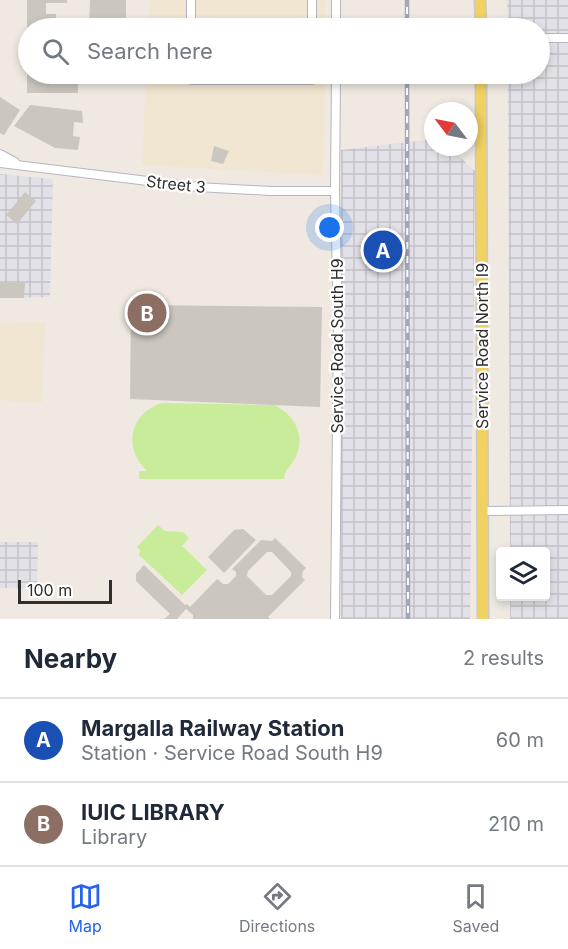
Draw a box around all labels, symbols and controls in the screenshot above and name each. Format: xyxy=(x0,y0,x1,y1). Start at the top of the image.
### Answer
search box xyxy=(18,18,550,84)
icon: search xyxy=(39,35,72,68)
text: Search here xyxy=(87,38,213,64)
north arrow xyxy=(424,102,478,156)
street label: Street 3 xyxy=(145,171,207,197)
your location xyxy=(315,213,344,242)
pin: A xyxy=(364,228,403,272)
street label: Service Road South H9 xyxy=(327,258,347,434)
street label: Service Road North I9 xyxy=(472,263,492,429)
pin: B xyxy=(128,290,166,336)
map controls xyxy=(496,547,550,601)
button: layers xyxy=(496,547,550,601)
scale bar xyxy=(18,577,112,604)
text: 100 m xyxy=(27,580,72,600)
text: Nearby xyxy=(24,643,117,674)
text: 2 results xyxy=(463,646,544,670)
text: Margalla Railway Station xyxy=(81,715,344,741)
text: A xyxy=(36,728,51,752)
text: 60 m xyxy=(496,728,544,752)
text: Station · Service Road South H9 xyxy=(81,741,383,765)
text: IUIC LIBRARY xyxy=(81,799,225,825)
text: B xyxy=(37,812,50,836)
text: 210 m xyxy=(488,812,544,836)
text: Library xyxy=(81,825,147,849)
tab: Map xyxy=(69,880,102,936)
tab: Directions xyxy=(239,880,315,936)
tab: Saved xyxy=(453,880,499,936)

